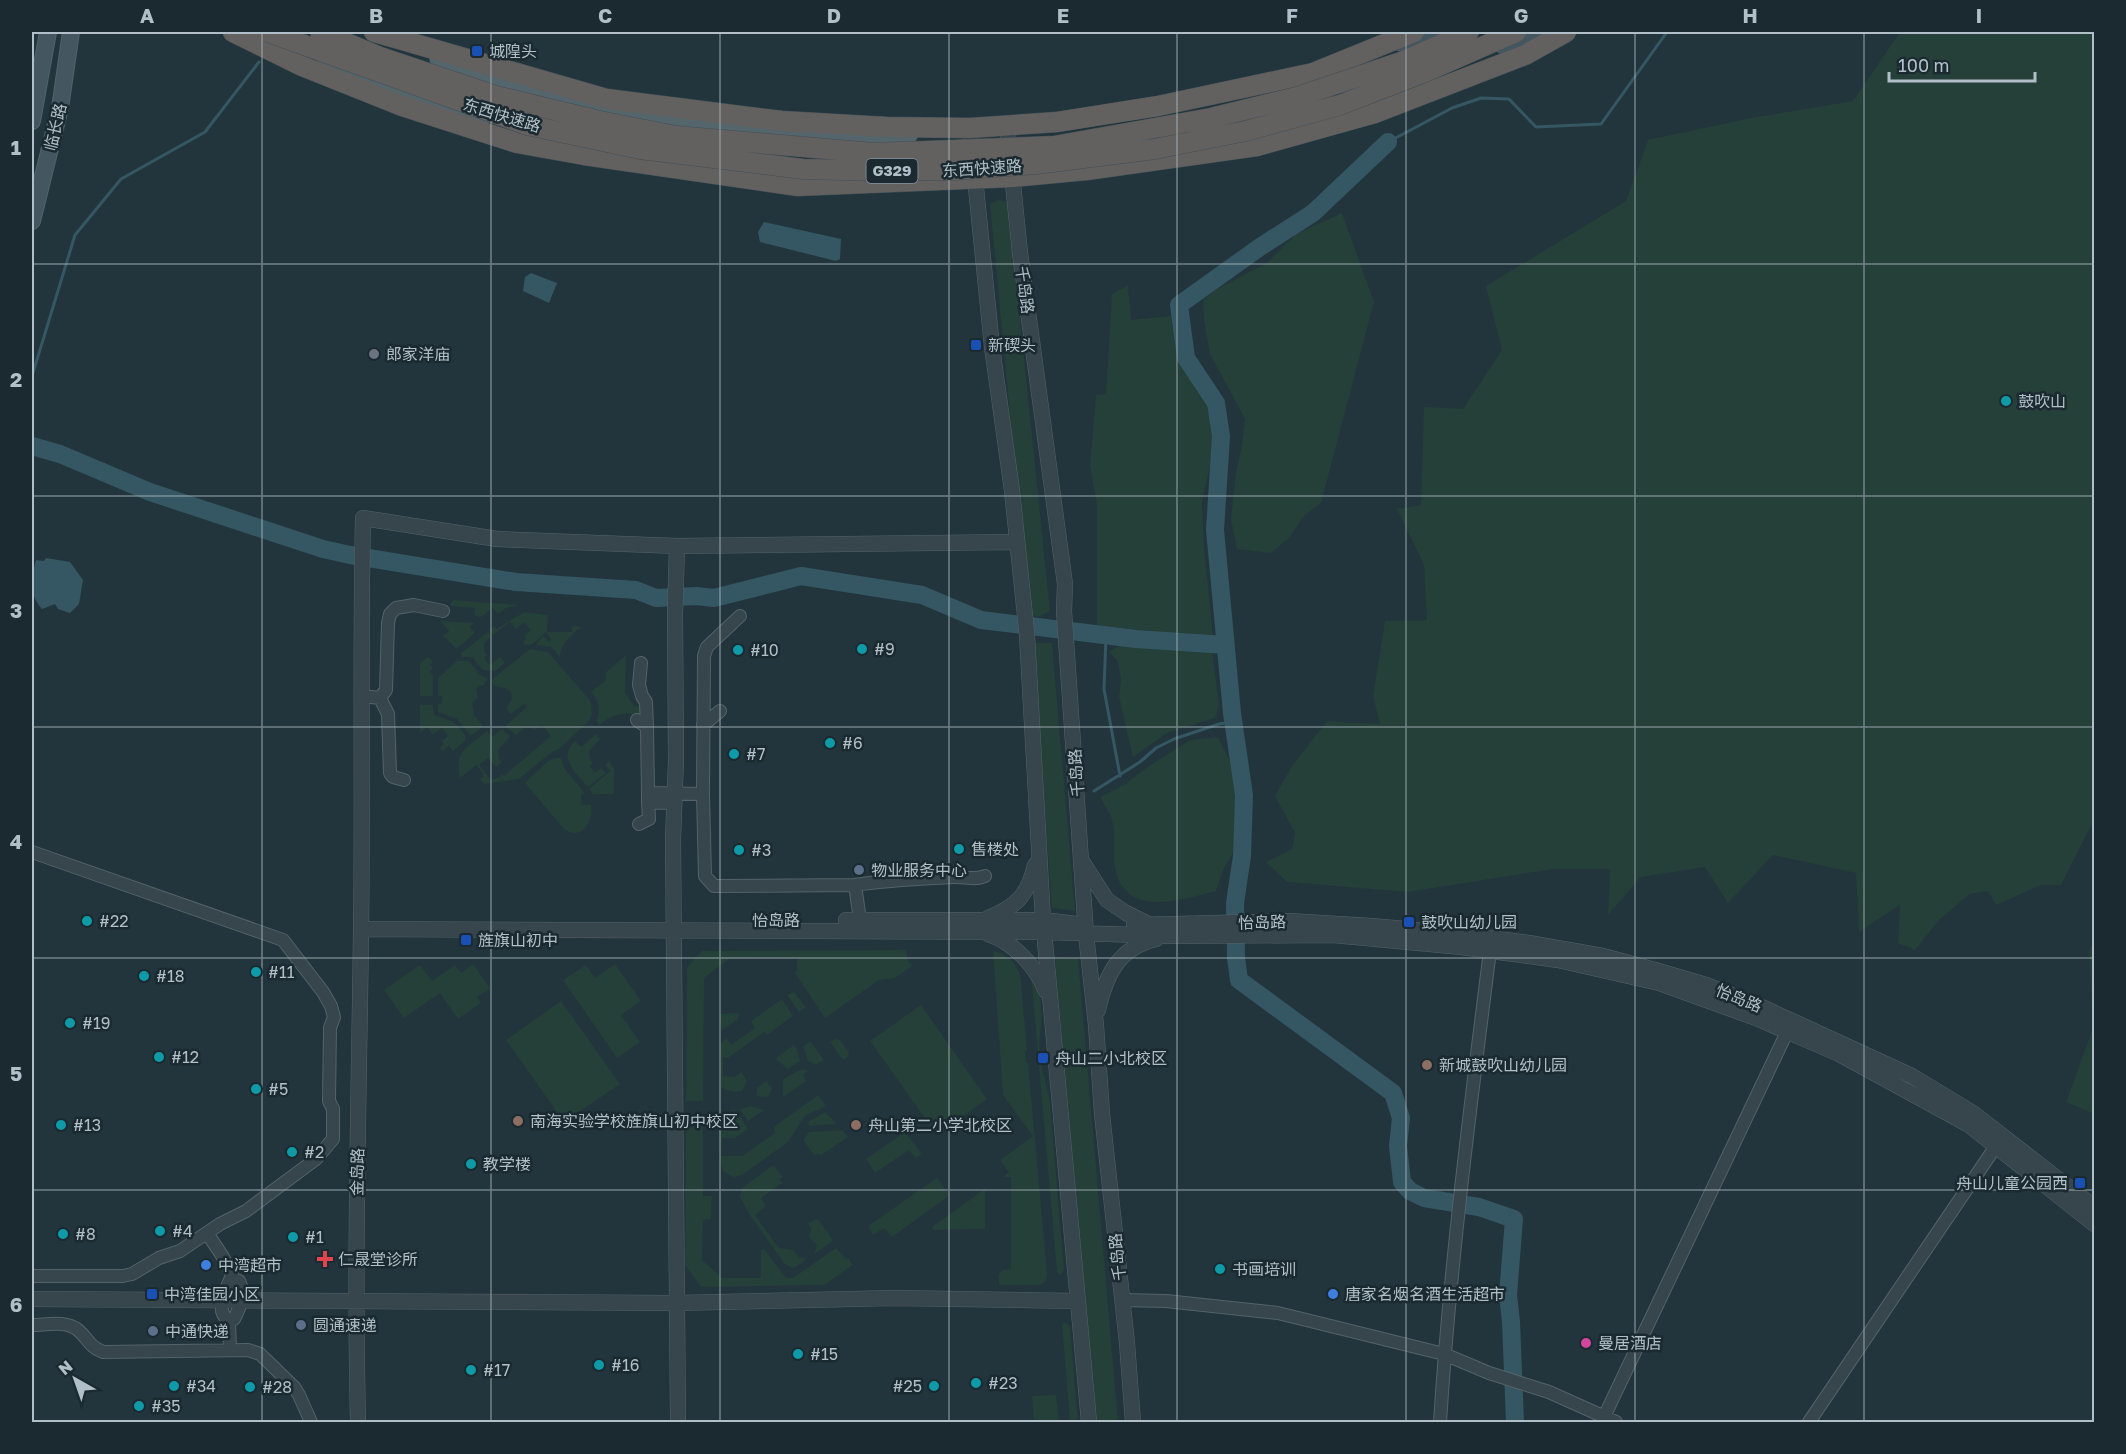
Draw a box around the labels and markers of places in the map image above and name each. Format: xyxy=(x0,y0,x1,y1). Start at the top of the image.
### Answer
place label: 城隍头 xyxy=(489,41,537,61)
marker: 城隍头 xyxy=(470,44,484,58)
place label: 新碶头 xyxy=(988,335,1036,355)
marker: 新碶头 xyxy=(969,338,983,352)
place label: 郎家洋庙 xyxy=(386,344,450,364)
marker: 郎家洋庙 xyxy=(367,347,381,361)
place label: 鼓吹山 xyxy=(2018,391,2066,411)
marker: 鼓吹山 xyxy=(1999,394,2013,408)
place label: #9 xyxy=(874,639,895,659)
place label: #10 xyxy=(750,640,779,660)
marker: #9 xyxy=(855,642,869,656)
marker: #10 xyxy=(731,643,745,657)
place label: #6 xyxy=(842,733,863,753)
marker: #6 xyxy=(823,736,837,750)
place label: #7 xyxy=(746,744,765,764)
marker: #7 xyxy=(727,747,741,761)
place label: 售楼处 xyxy=(971,839,1019,859)
place label: #3 xyxy=(751,840,771,860)
marker: 售楼处 xyxy=(952,842,966,856)
marker: #3 xyxy=(732,843,746,857)
place label: 物业服务中心 xyxy=(871,860,967,880)
marker: 物业服务中心 xyxy=(852,863,866,877)
place label: #22 xyxy=(99,911,128,931)
place label: 鼓吹山幼儿园 xyxy=(1421,912,1517,932)
marker: #22 xyxy=(80,914,94,928)
marker: 鼓吹山幼儿园 xyxy=(1402,915,1416,929)
place label: 旌旗山初中 xyxy=(478,930,558,950)
marker: 旌旗山初中 xyxy=(459,933,473,947)
place label: #11 xyxy=(268,962,295,982)
marker: #11 xyxy=(249,965,263,979)
place label: #18 xyxy=(156,966,184,986)
marker: #18 xyxy=(137,969,151,983)
place label: #19 xyxy=(82,1013,110,1033)
marker: #19 xyxy=(63,1016,77,1030)
place label: #12 xyxy=(171,1047,199,1067)
place label: 舟山二小北校区 xyxy=(1055,1048,1167,1068)
marker: #12 xyxy=(152,1050,166,1064)
marker: 舟山二小北校区 xyxy=(1036,1051,1050,1065)
place label: 新城鼓吹山幼儿园 xyxy=(1439,1055,1567,1075)
marker: 新城鼓吹山幼儿园 xyxy=(1420,1058,1434,1072)
place label: #5 xyxy=(268,1079,288,1099)
marker: #5 xyxy=(249,1082,263,1096)
place label: 南海实验学校旌旗山初中校区 xyxy=(530,1111,738,1131)
marker: 南海实验学校旌旗山初中校区 xyxy=(511,1114,525,1128)
place label: #13 xyxy=(73,1115,101,1135)
place label: 舟山第二小学北校区 xyxy=(868,1115,1012,1135)
marker: #13 xyxy=(54,1118,68,1132)
marker: 舟山第二小学北校区 xyxy=(849,1118,863,1132)
place label: #2 xyxy=(304,1142,324,1162)
marker: #2 xyxy=(285,1145,299,1159)
place label: 教学楼 xyxy=(483,1154,531,1174)
marker: 教学楼 xyxy=(464,1157,478,1171)
place label: 舟山儿童公园西 xyxy=(1956,1173,2068,1193)
marker: 舟山儿童公园西 xyxy=(2073,1176,2087,1190)
place label: #4 xyxy=(172,1221,193,1241)
place label: #8 xyxy=(75,1224,96,1244)
marker: #4 xyxy=(153,1224,167,1238)
marker: #8 xyxy=(56,1227,70,1241)
place label: #1 xyxy=(305,1227,324,1247)
marker: #1 xyxy=(286,1230,300,1244)
place label: 仁晟堂诊所 xyxy=(338,1249,418,1269)
marker: 仁晟堂诊所 xyxy=(316,1250,334,1268)
place label: 中湾超市 xyxy=(218,1255,282,1275)
marker: 中湾超市 xyxy=(199,1258,213,1272)
place label: 书画培训 xyxy=(1232,1259,1296,1279)
marker: 书画培训 xyxy=(1213,1262,1227,1276)
place label: 中湾佳园小区 xyxy=(164,1284,260,1304)
place label: 唐家名烟名酒生活超市 xyxy=(1345,1284,1505,1304)
marker: 中湾佳园小区 xyxy=(145,1287,159,1301)
marker: 唐家名烟名酒生活超市 xyxy=(1326,1287,1340,1301)
place label: 圆通速递 xyxy=(313,1315,377,1335)
marker: 圆通速递 xyxy=(294,1318,308,1332)
place label: 中通快递 xyxy=(165,1321,229,1341)
marker: 中通快递 xyxy=(146,1324,160,1338)
place label: 曼居酒店 xyxy=(1598,1333,1662,1353)
marker: 曼居酒店 xyxy=(1579,1336,1593,1350)
place label: #15 xyxy=(810,1344,838,1364)
marker: #15 xyxy=(791,1347,805,1361)
place label: #16 xyxy=(611,1355,639,1375)
marker: #16 xyxy=(592,1358,606,1372)
place label: #17 xyxy=(483,1360,510,1380)
marker: #17 xyxy=(464,1363,478,1377)
place label: #23 xyxy=(988,1373,1018,1393)
place label: #34 xyxy=(186,1376,216,1396)
place label: #25 xyxy=(893,1376,922,1396)
marker: #23 xyxy=(969,1376,983,1390)
place label: #28 xyxy=(262,1377,292,1397)
marker: #34 xyxy=(167,1379,181,1393)
marker: #25 xyxy=(927,1379,941,1393)
marker: #28 xyxy=(243,1380,257,1394)
place label: #35 xyxy=(151,1396,181,1416)
marker: #35 xyxy=(132,1399,146,1413)

